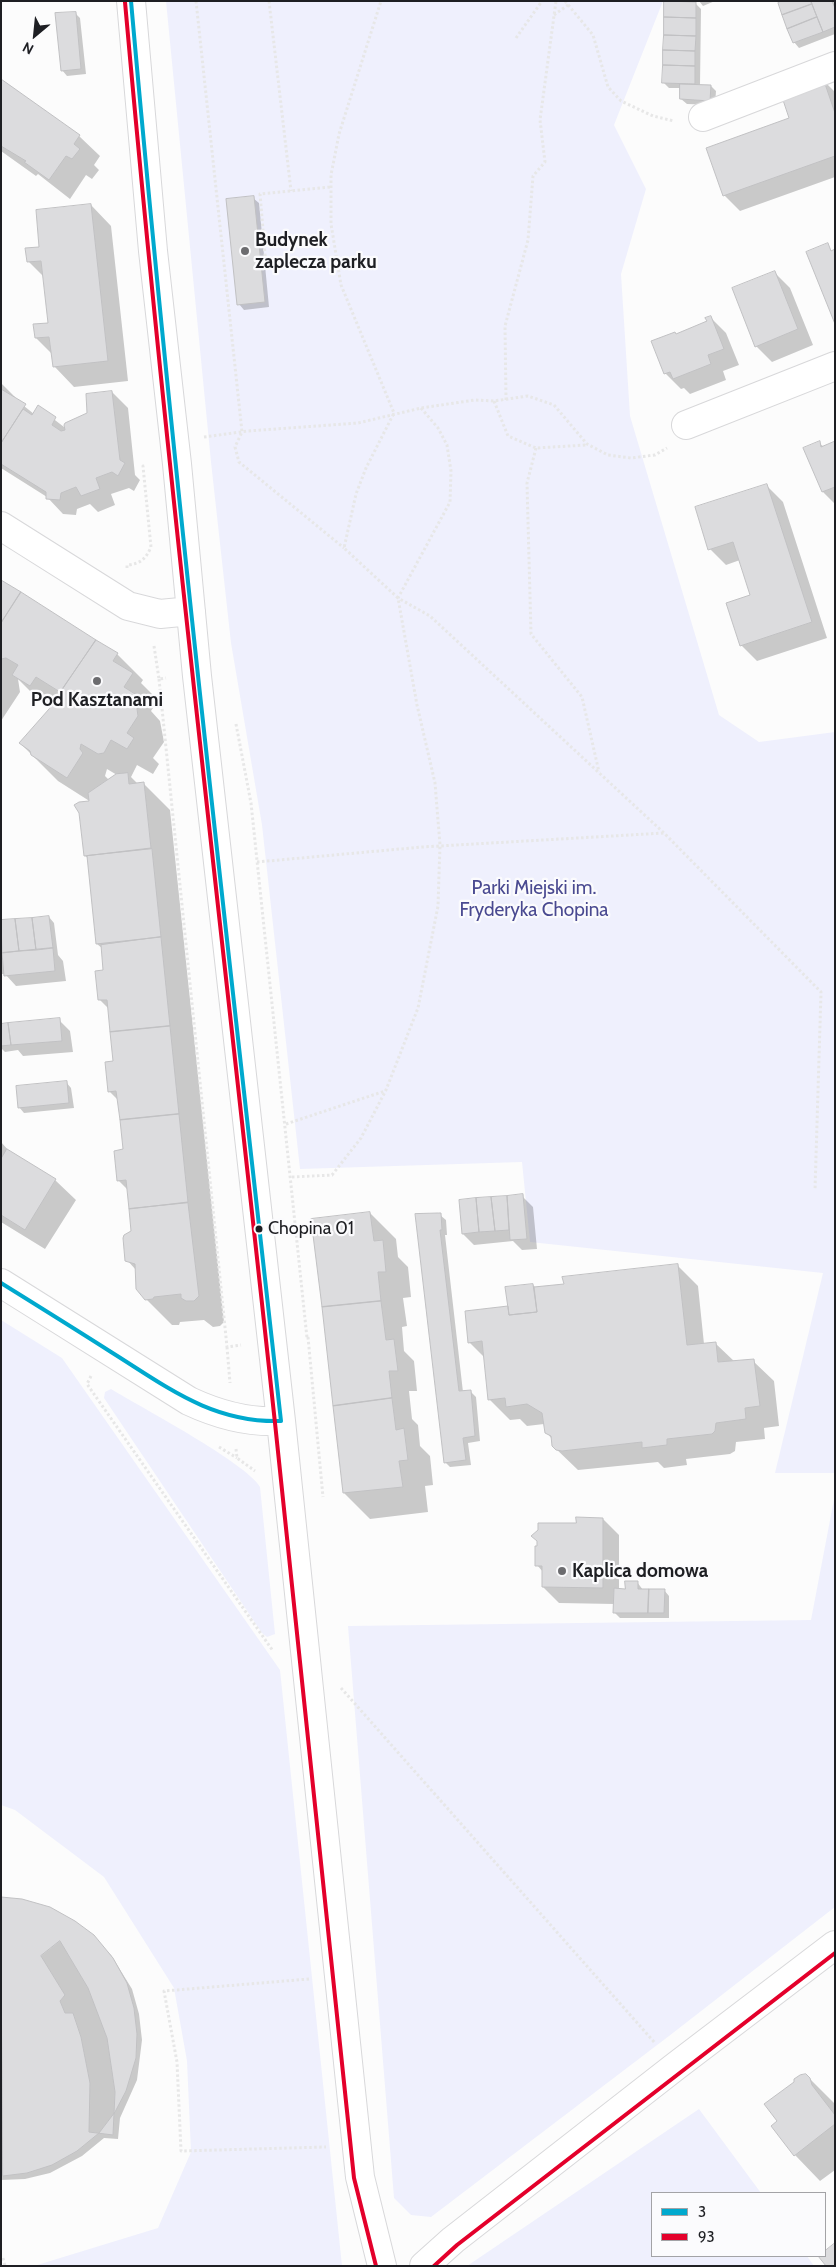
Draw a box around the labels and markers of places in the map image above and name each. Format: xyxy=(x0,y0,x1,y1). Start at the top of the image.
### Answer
place label: Budynek zaplecza parku xyxy=(255,229,377,273)
marker: Budynek zaplecza parku xyxy=(239,245,251,257)
marker: Pod Kasztanami xyxy=(91,675,103,687)
place label: Pod Kasztanami xyxy=(31,689,163,711)
place label: Chopina 01 xyxy=(268,1218,354,1240)
marker: Chopina 01 xyxy=(254,1224,264,1234)
place label: Kaplica domowa xyxy=(572,1560,708,1582)
marker: Kaplica domowa xyxy=(556,1565,568,1577)

